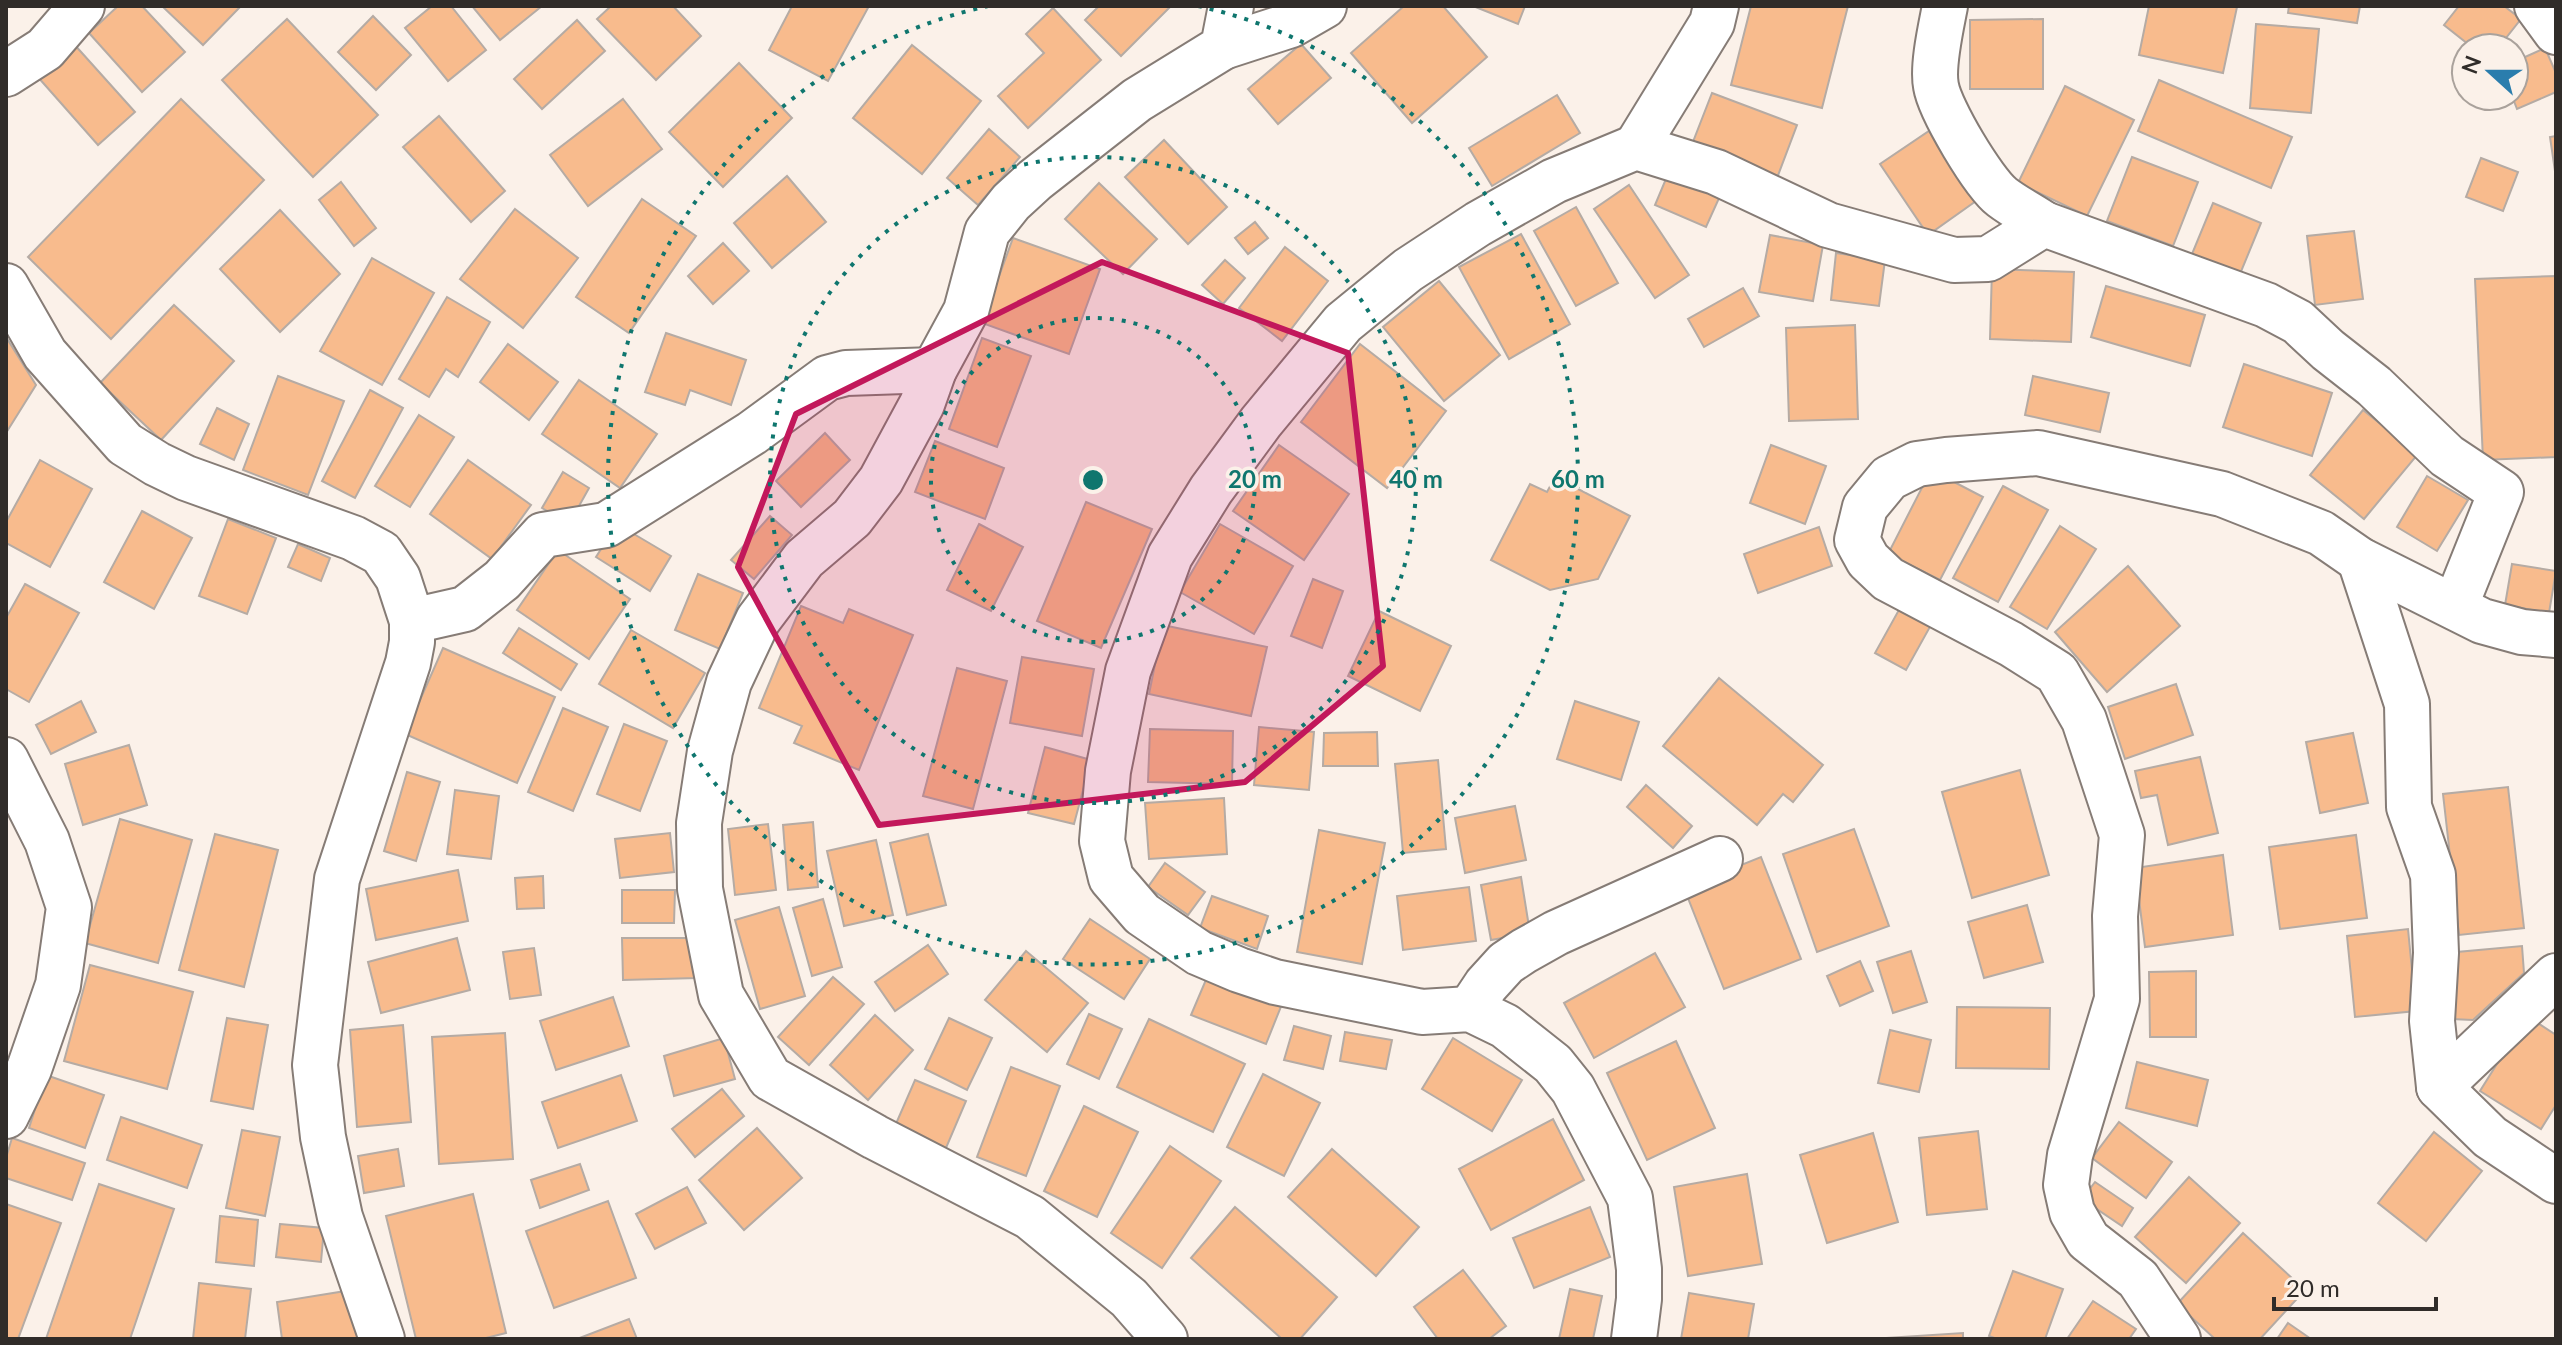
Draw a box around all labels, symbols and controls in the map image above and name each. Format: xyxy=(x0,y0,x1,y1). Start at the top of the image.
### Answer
north arrow xyxy=(2450,32,2530,112)
text: N xyxy=(2455,52,2487,77)
text: 20 m xyxy=(1228,464,1282,493)
text: 40 m xyxy=(1389,464,1443,493)
text: 60 m xyxy=(1551,464,1605,493)
centre of rings xyxy=(1079,466,1107,494)
scale bar xyxy=(2274,1261,2436,1311)
text: 20 m xyxy=(2286,1273,2340,1302)

